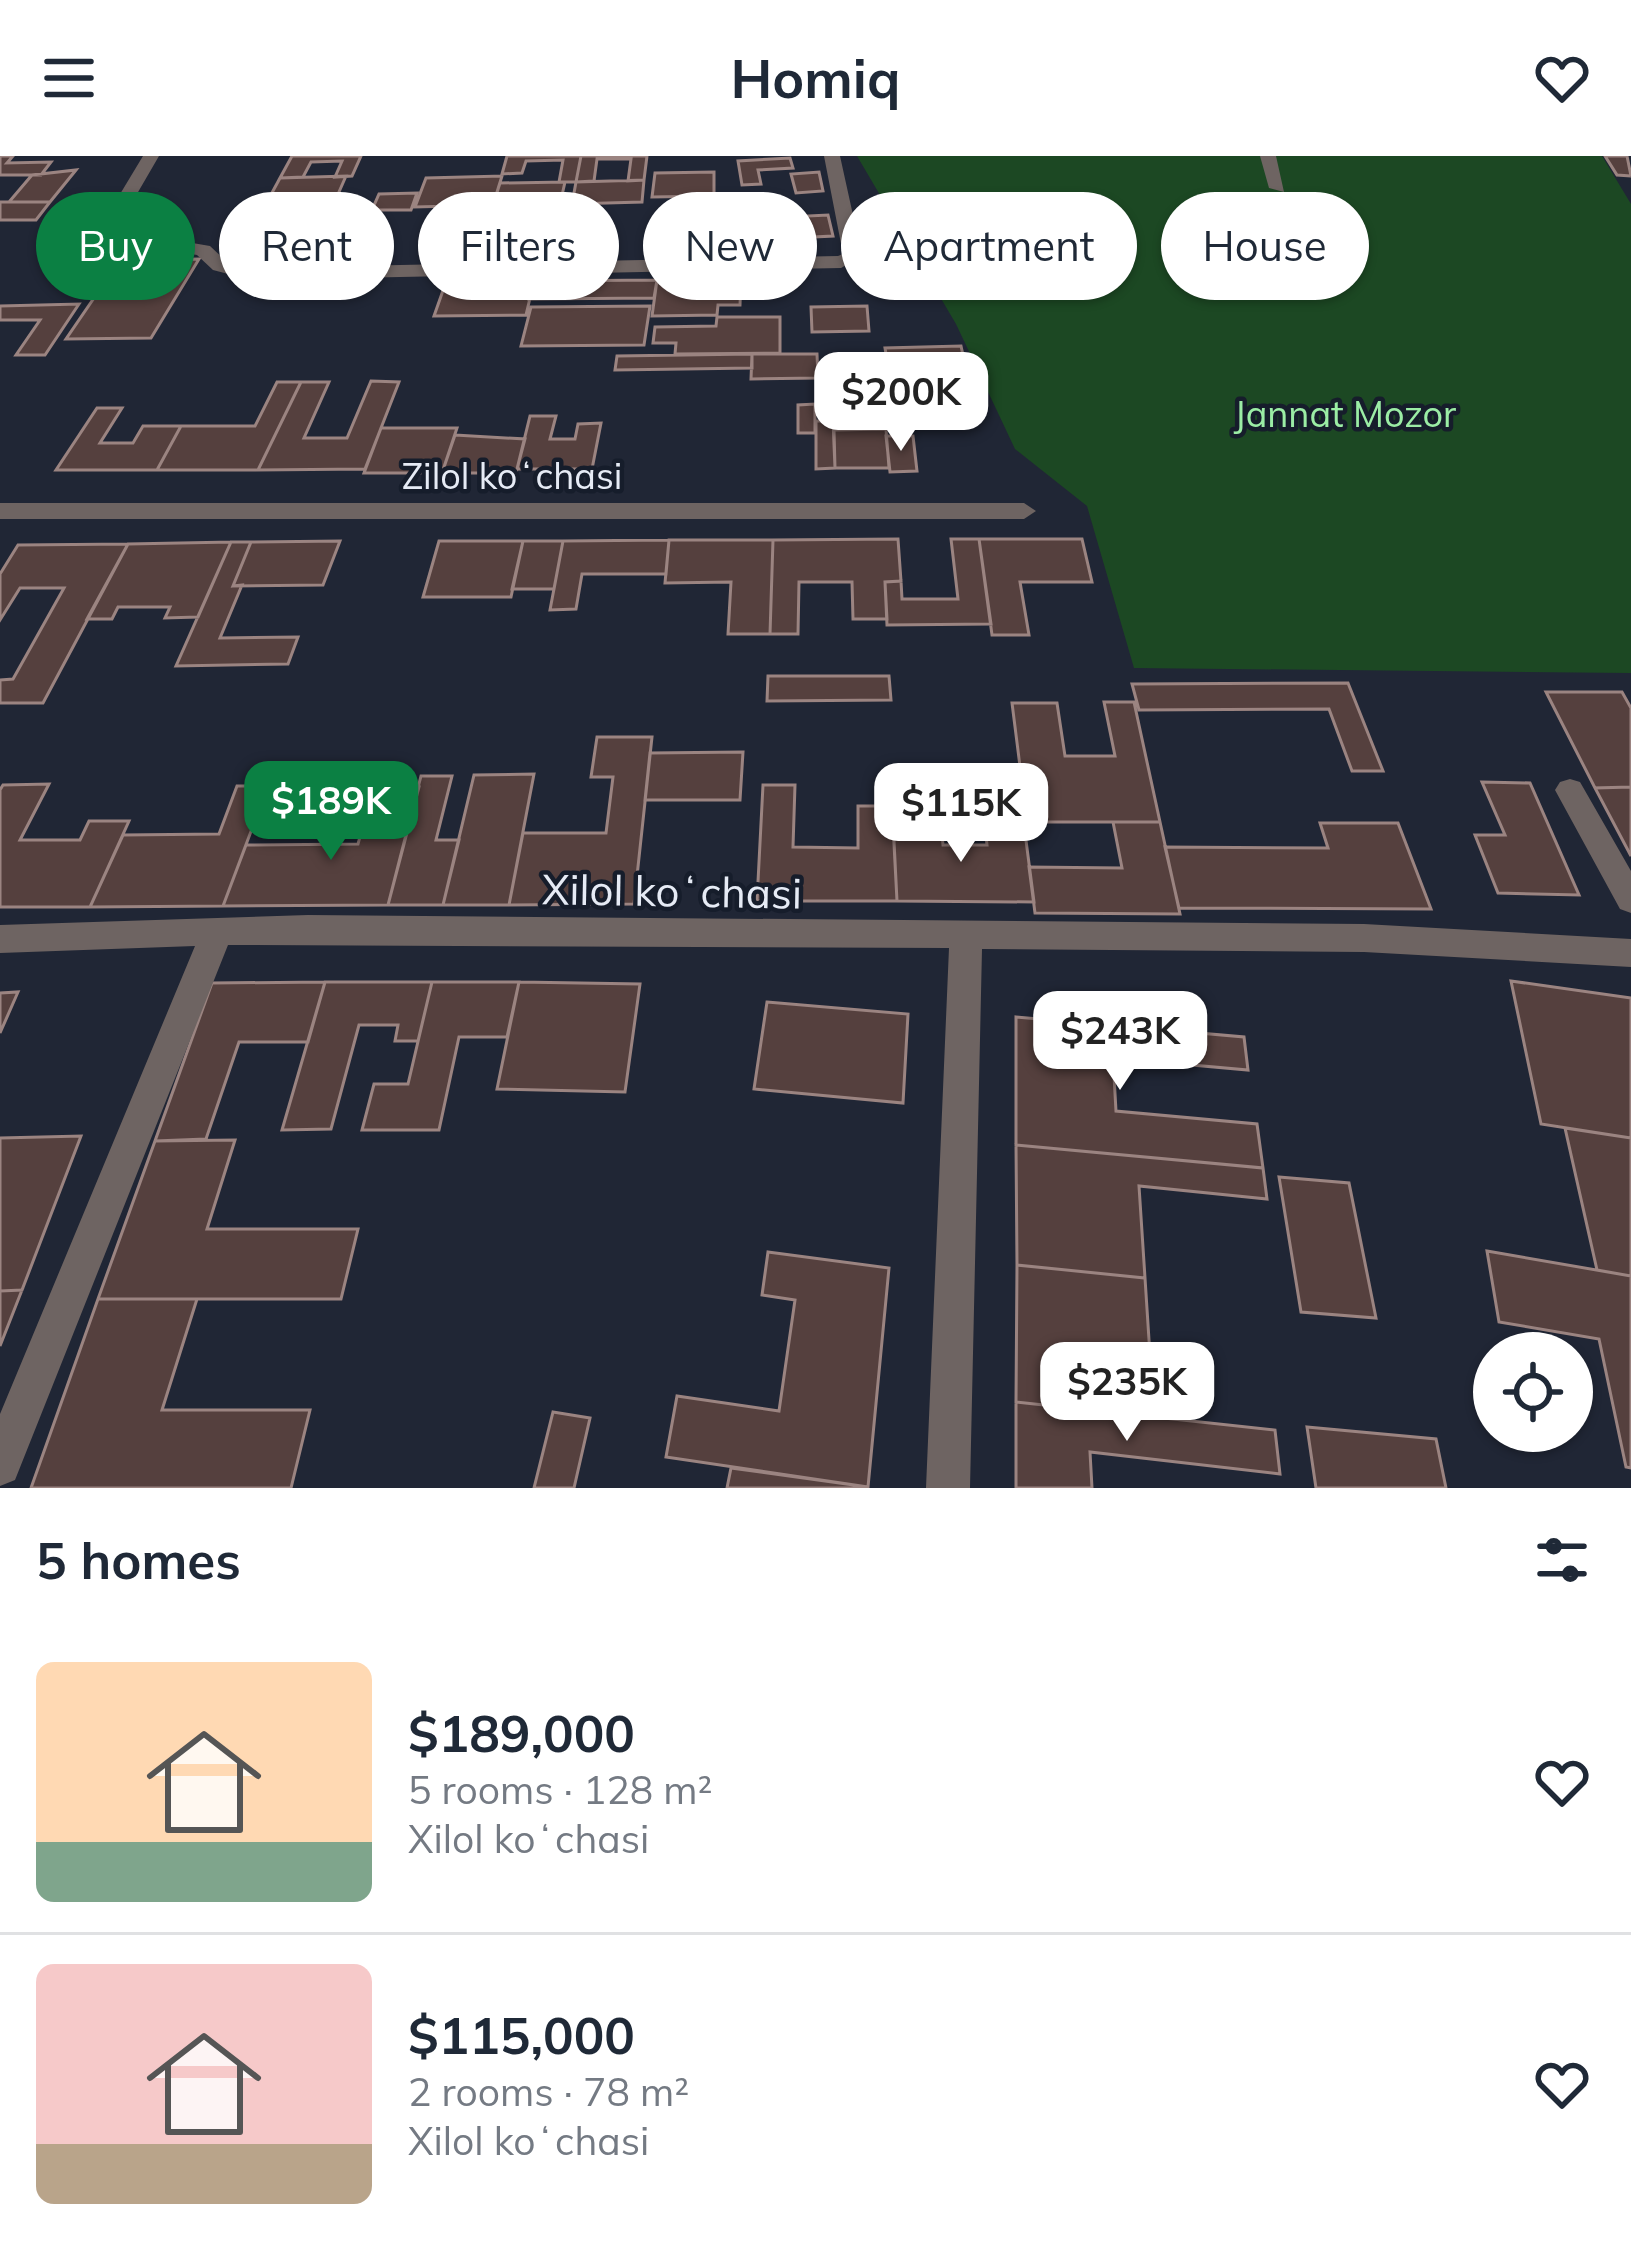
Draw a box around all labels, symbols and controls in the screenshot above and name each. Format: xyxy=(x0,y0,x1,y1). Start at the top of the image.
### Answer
text: Homiq xyxy=(731,44,900,112)
icon: menu xyxy=(36,45,102,111)
icon: heart xyxy=(1529,45,1595,111)
chip: Buy xyxy=(36,192,195,300)
chip: Rent xyxy=(219,192,394,300)
chip: Filters xyxy=(418,192,619,300)
chip: New xyxy=(643,192,817,300)
chip: Apartment xyxy=(841,192,1137,300)
chip: House xyxy=(1161,192,1369,300)
pin: $200K xyxy=(817,352,985,454)
text: $200K xyxy=(841,366,961,415)
park label: Jannat Mozor xyxy=(1234,391,1456,436)
street label: Zilol koʻchasi xyxy=(402,453,622,498)
pin: $189K xyxy=(247,761,415,863)
pin: $115K xyxy=(877,763,1045,865)
text: $189K xyxy=(271,775,391,824)
text: $115K xyxy=(901,777,1021,826)
street label: Xilol koʻchasi xyxy=(542,862,802,920)
pin: $243K xyxy=(1036,991,1204,1093)
text: $243K xyxy=(1060,1005,1180,1054)
map controls xyxy=(1473,1332,1593,1452)
button: locate xyxy=(1473,1332,1593,1452)
pin: $235K xyxy=(1043,1342,1211,1444)
text: $235K xyxy=(1067,1356,1187,1405)
icon: filters xyxy=(1529,1527,1595,1593)
text: 5 homes xyxy=(36,1528,241,1592)
text: $189,000 xyxy=(408,1701,635,1765)
icon: home xyxy=(132,1710,276,1854)
icon: heart xyxy=(1529,1749,1595,1815)
text: 5 rooms · 128 m² xyxy=(408,1765,712,1814)
text: Xilol koʻchasi xyxy=(408,1814,649,1863)
text: $115,000 xyxy=(408,2003,635,2067)
icon: home xyxy=(132,2012,276,2156)
icon: heart xyxy=(1529,2051,1595,2117)
text: 2 rooms · 78 m² xyxy=(408,2067,689,2116)
text: Xilol koʻchasi xyxy=(408,2116,649,2165)

